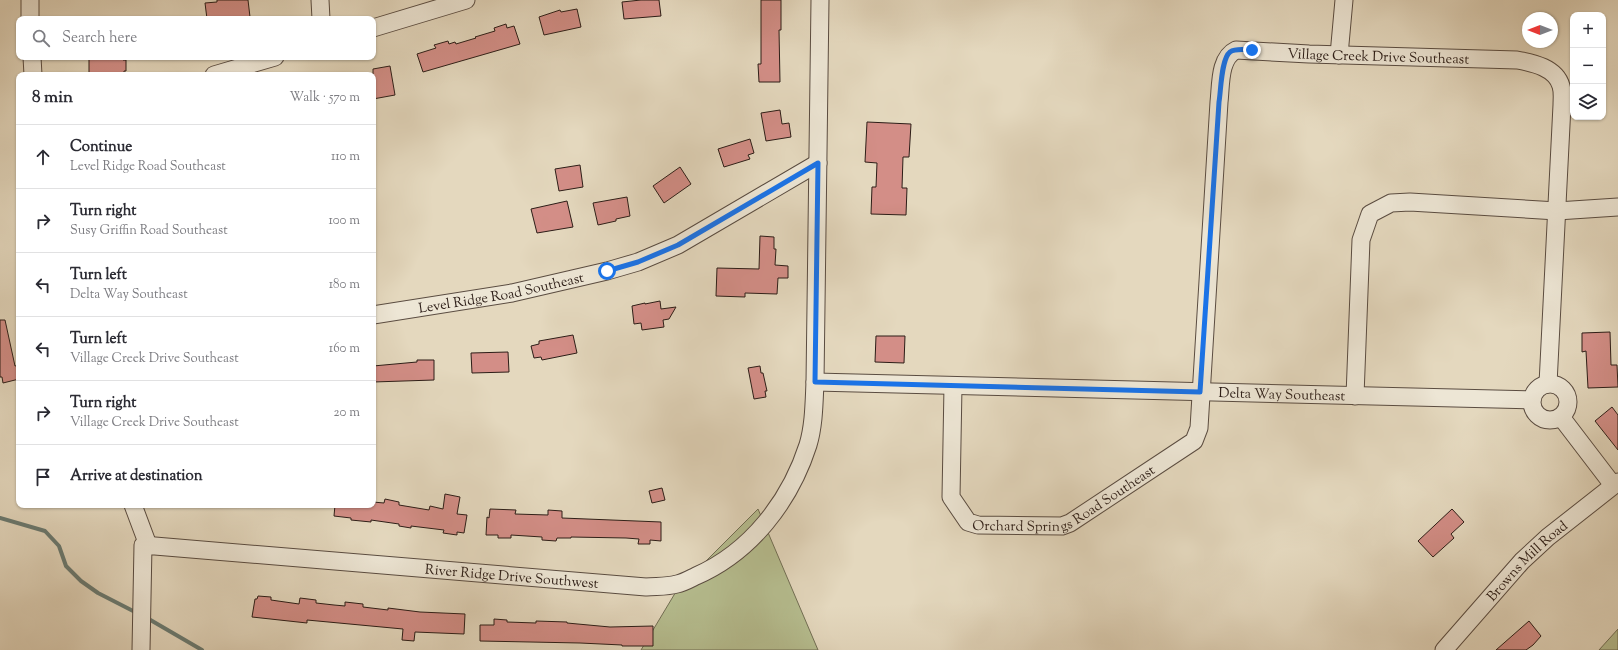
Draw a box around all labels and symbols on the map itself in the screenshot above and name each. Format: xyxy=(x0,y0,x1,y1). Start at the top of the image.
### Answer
north arrow xyxy=(1522,12,1558,48)
route end xyxy=(1243,41,1261,59)
street label: Village Creek Drive Southeast xyxy=(1287,45,1470,71)
route start xyxy=(598,262,616,280)
street label: Level Ridge Road Southeast xyxy=(417,269,586,320)
street label: Delta Way Southeast xyxy=(1218,384,1346,407)
street label: Orchard Springs Road Southeast xyxy=(972,461,1160,538)
street label: Browns Mill Road xyxy=(1483,517,1573,607)
street label: River Ridge Drive Southwest xyxy=(424,561,599,595)

